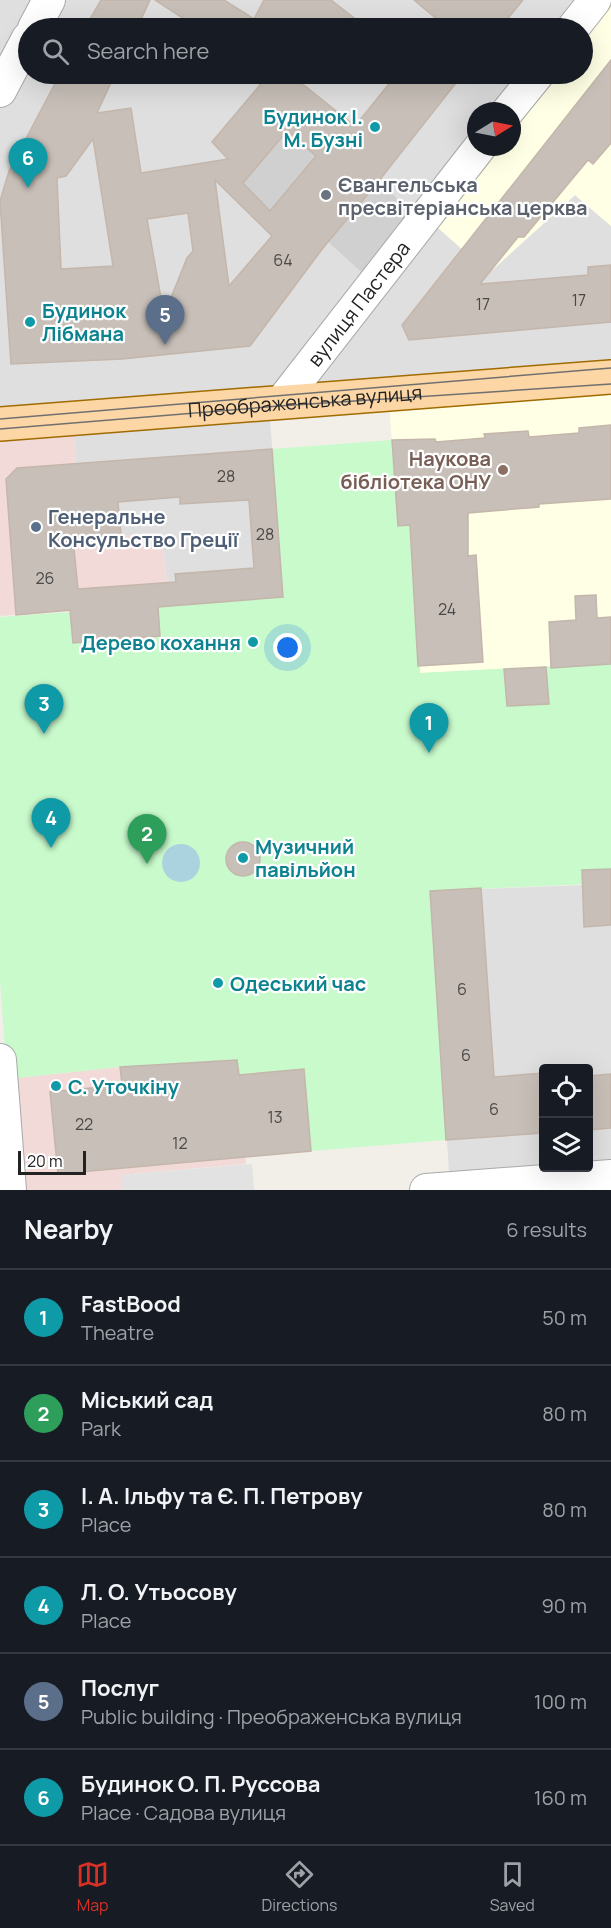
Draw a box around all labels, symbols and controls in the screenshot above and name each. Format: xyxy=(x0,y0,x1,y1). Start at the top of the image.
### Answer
search box xyxy=(18,18,593,84)
icon: search xyxy=(39,35,72,68)
text: Search here xyxy=(87,36,209,66)
north arrow xyxy=(467,102,521,156)
place label: Будинок І. М. Бузні xyxy=(263,103,363,153)
marker: Будинок І. М. Бузні xyxy=(368,120,382,134)
pin: 6 xyxy=(9,138,48,188)
place label: Євангельська пресвітеріанська церква xyxy=(338,171,587,221)
marker: Євангельська пресвітеріанська церква xyxy=(319,188,333,202)
street label: вулиця Пастера xyxy=(301,235,416,371)
house number: 64 xyxy=(273,249,293,271)
house number: 17 xyxy=(572,289,586,311)
house number: 17 xyxy=(476,293,490,315)
pin: 5 xyxy=(146,296,184,345)
place label: Будинок Лібмана xyxy=(42,297,127,347)
marker: Будинок Лібмана xyxy=(23,315,37,329)
street label: Преображенська вулиця xyxy=(187,378,423,423)
place label: Наукова бібліотека ОНУ xyxy=(340,445,491,495)
marker: Наукова бібліотека ОНУ xyxy=(496,463,510,477)
house number: 28 xyxy=(217,465,235,487)
place label: Генеральне Консульство Греції xyxy=(48,503,239,553)
marker: Генеральне Консульство Греції xyxy=(29,520,43,534)
house number: 28 xyxy=(256,523,274,545)
house number: 26 xyxy=(35,567,55,589)
house number: 24 xyxy=(438,598,456,620)
place label: Дерево кохання xyxy=(81,629,241,656)
your location xyxy=(273,633,302,662)
marker: Дерево кохання xyxy=(246,635,260,649)
pin: 3 xyxy=(24,684,63,734)
pin: 1 xyxy=(410,704,448,753)
pin: 4 xyxy=(32,798,70,848)
pin: 2 xyxy=(128,814,166,864)
place label: Музичний павільйон xyxy=(255,833,356,883)
marker: Музичний павільйон xyxy=(236,851,250,865)
place label: Одеський час xyxy=(230,970,366,997)
marker: Одеський час xyxy=(211,976,225,990)
house number: 6 xyxy=(457,978,467,1000)
house number: 6 xyxy=(461,1044,471,1066)
map controls xyxy=(539,1064,593,1172)
button: locate xyxy=(539,1064,593,1118)
place label: С. Уточкіну xyxy=(68,1073,180,1100)
marker: С. Уточкіну xyxy=(49,1079,63,1093)
house number: 6 xyxy=(489,1098,499,1120)
house number: 13 xyxy=(267,1106,283,1128)
house number: 22 xyxy=(75,1113,93,1135)
button: layers xyxy=(539,1118,593,1172)
house number: 12 xyxy=(172,1132,188,1154)
scale bar xyxy=(18,1148,86,1176)
text: 20 m xyxy=(27,1150,63,1172)
text: Nearby xyxy=(24,1211,113,1247)
text: 6 results xyxy=(506,1216,587,1243)
text: FastBood xyxy=(81,1289,181,1319)
text: 1 xyxy=(39,1304,48,1331)
text: 50 m xyxy=(542,1304,587,1331)
text: Theatre xyxy=(81,1319,154,1346)
text: Міський сад xyxy=(81,1385,213,1415)
text: 2 xyxy=(38,1400,49,1427)
text: 80 m xyxy=(542,1400,587,1427)
text: Park xyxy=(81,1415,121,1442)
text: І. А. Ільфу та Є. П. Петрову xyxy=(81,1481,363,1511)
text: 3 xyxy=(38,1496,49,1523)
text: 80 m xyxy=(542,1496,587,1523)
text: Place xyxy=(81,1511,131,1538)
text: Л. О. Утьосову xyxy=(81,1577,237,1607)
text: 4 xyxy=(37,1592,50,1619)
text: 90 m xyxy=(541,1592,587,1619)
text: Place xyxy=(81,1607,131,1634)
text: Послуг xyxy=(81,1673,159,1703)
text: 5 xyxy=(38,1688,49,1715)
text: 100 m xyxy=(534,1688,587,1715)
text: Public building · Преображенська вулиця xyxy=(81,1703,462,1730)
text: Будинок О. П. Руссова xyxy=(81,1769,320,1799)
text: 6 xyxy=(37,1784,50,1811)
text: 160 m xyxy=(534,1784,587,1811)
text: Place · Садова вулиця xyxy=(81,1799,286,1826)
tab: Map xyxy=(76,1858,109,1916)
tab: Directions xyxy=(262,1858,337,1916)
tab: Saved xyxy=(490,1858,535,1916)

